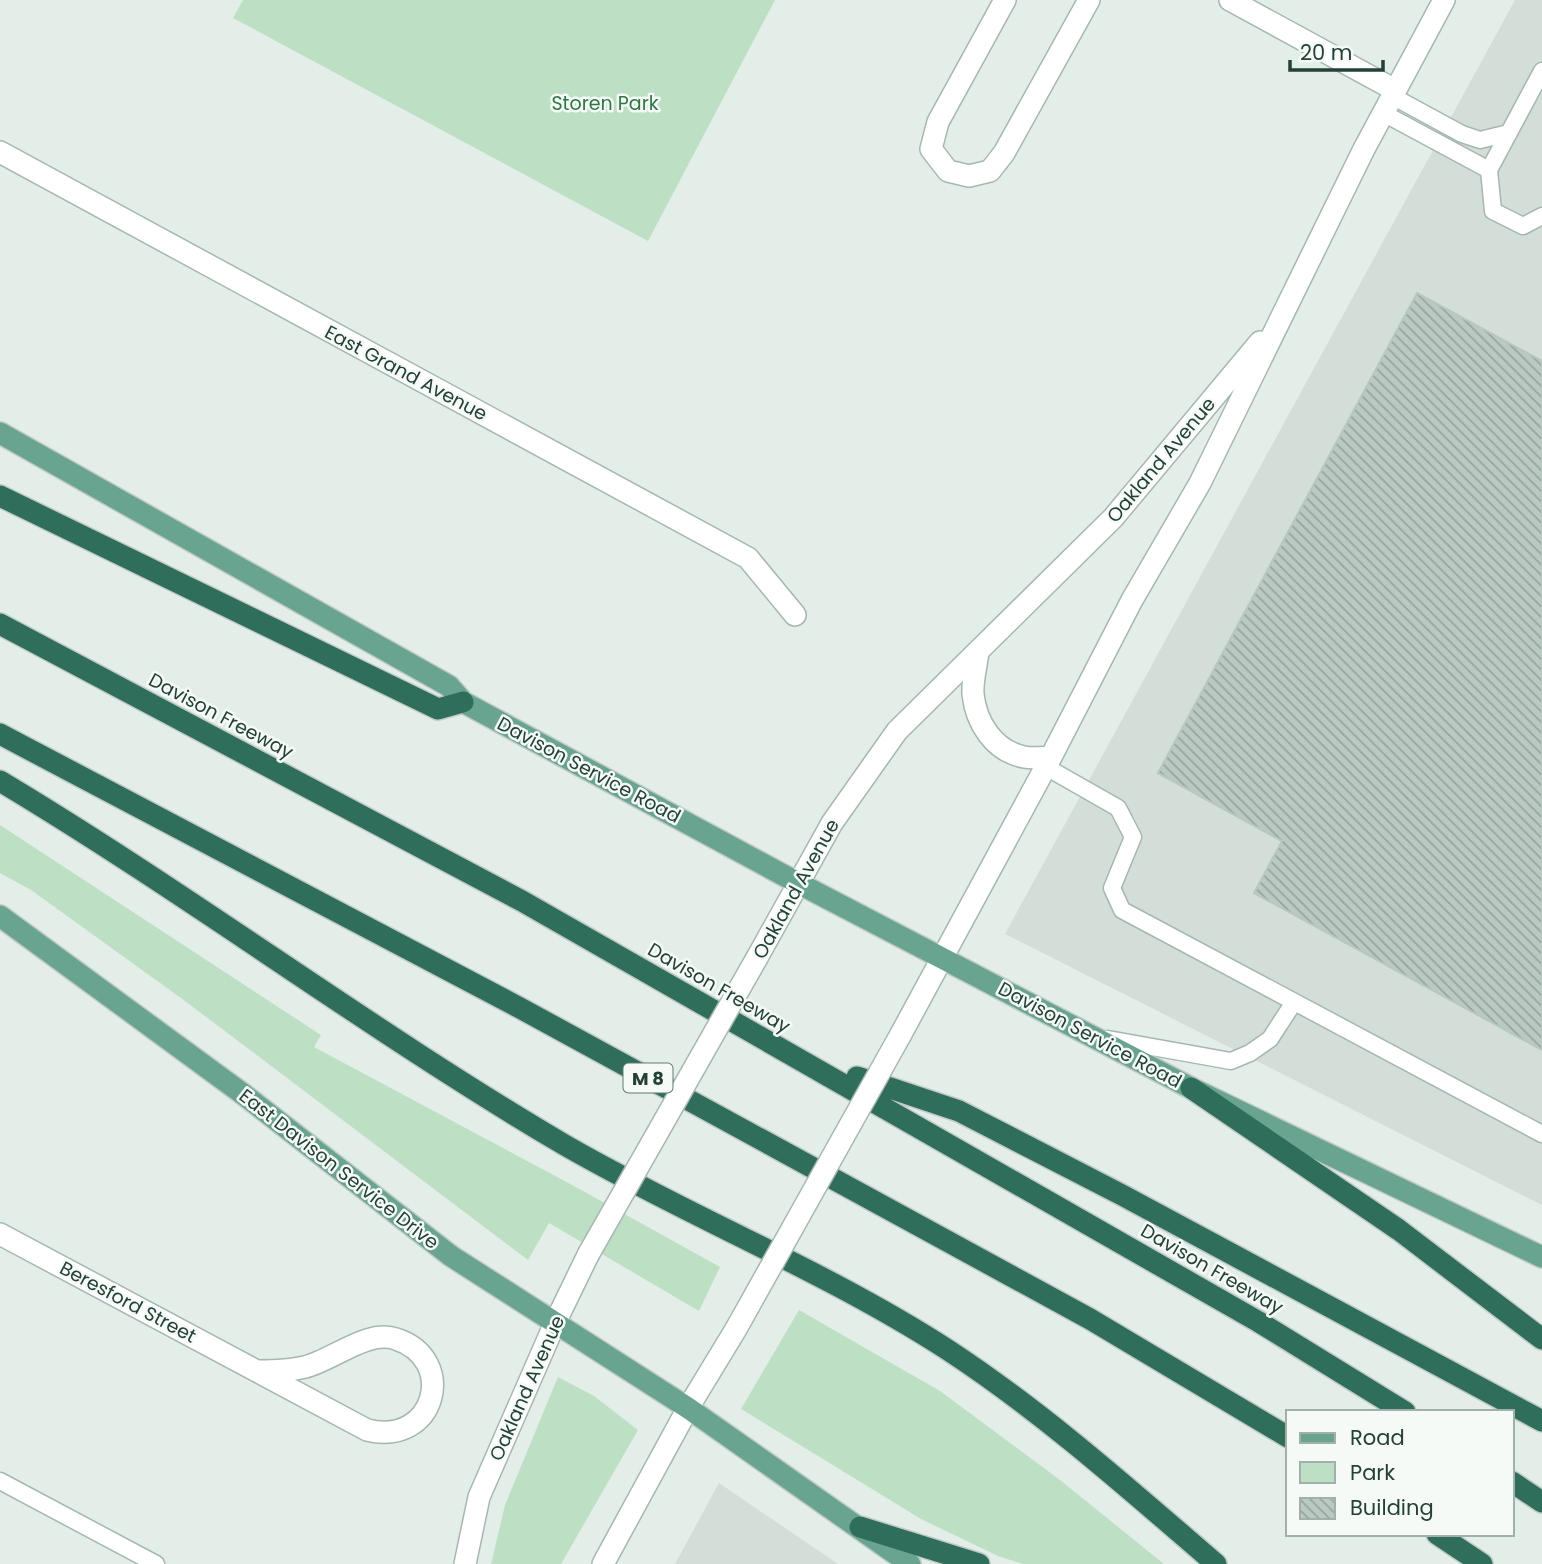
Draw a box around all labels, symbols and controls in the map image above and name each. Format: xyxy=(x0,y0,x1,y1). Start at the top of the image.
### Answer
scale bar xyxy=(1290,28,1383,72)
text: 20 m xyxy=(1300,38,1353,67)
park label: Storen Park xyxy=(551,90,659,117)
street label: East Grand Avenue xyxy=(320,319,492,427)
street label: Oakland Avenue xyxy=(1100,391,1222,529)
street label: Davison Freeway xyxy=(144,666,298,766)
street label: Davison Service Road xyxy=(493,710,685,830)
street label: Oakland Avenue xyxy=(746,814,846,964)
street label: Davison Freeway xyxy=(643,936,795,1040)
street label: Davison Service Road xyxy=(994,975,1186,1095)
road number: M 8 xyxy=(624,1064,672,1092)
street label: East Davison Service Drive xyxy=(233,1082,445,1256)
street label: Davison Freeway xyxy=(1136,1217,1288,1321)
street label: Beresford Street xyxy=(55,1255,201,1349)
street label: Oakland Avenue xyxy=(483,1311,571,1465)
legend xyxy=(1286,1410,1514,1536)
text: Road xyxy=(1350,1423,1405,1452)
text: Park xyxy=(1350,1458,1395,1487)
text: Building xyxy=(1350,1493,1434,1522)

